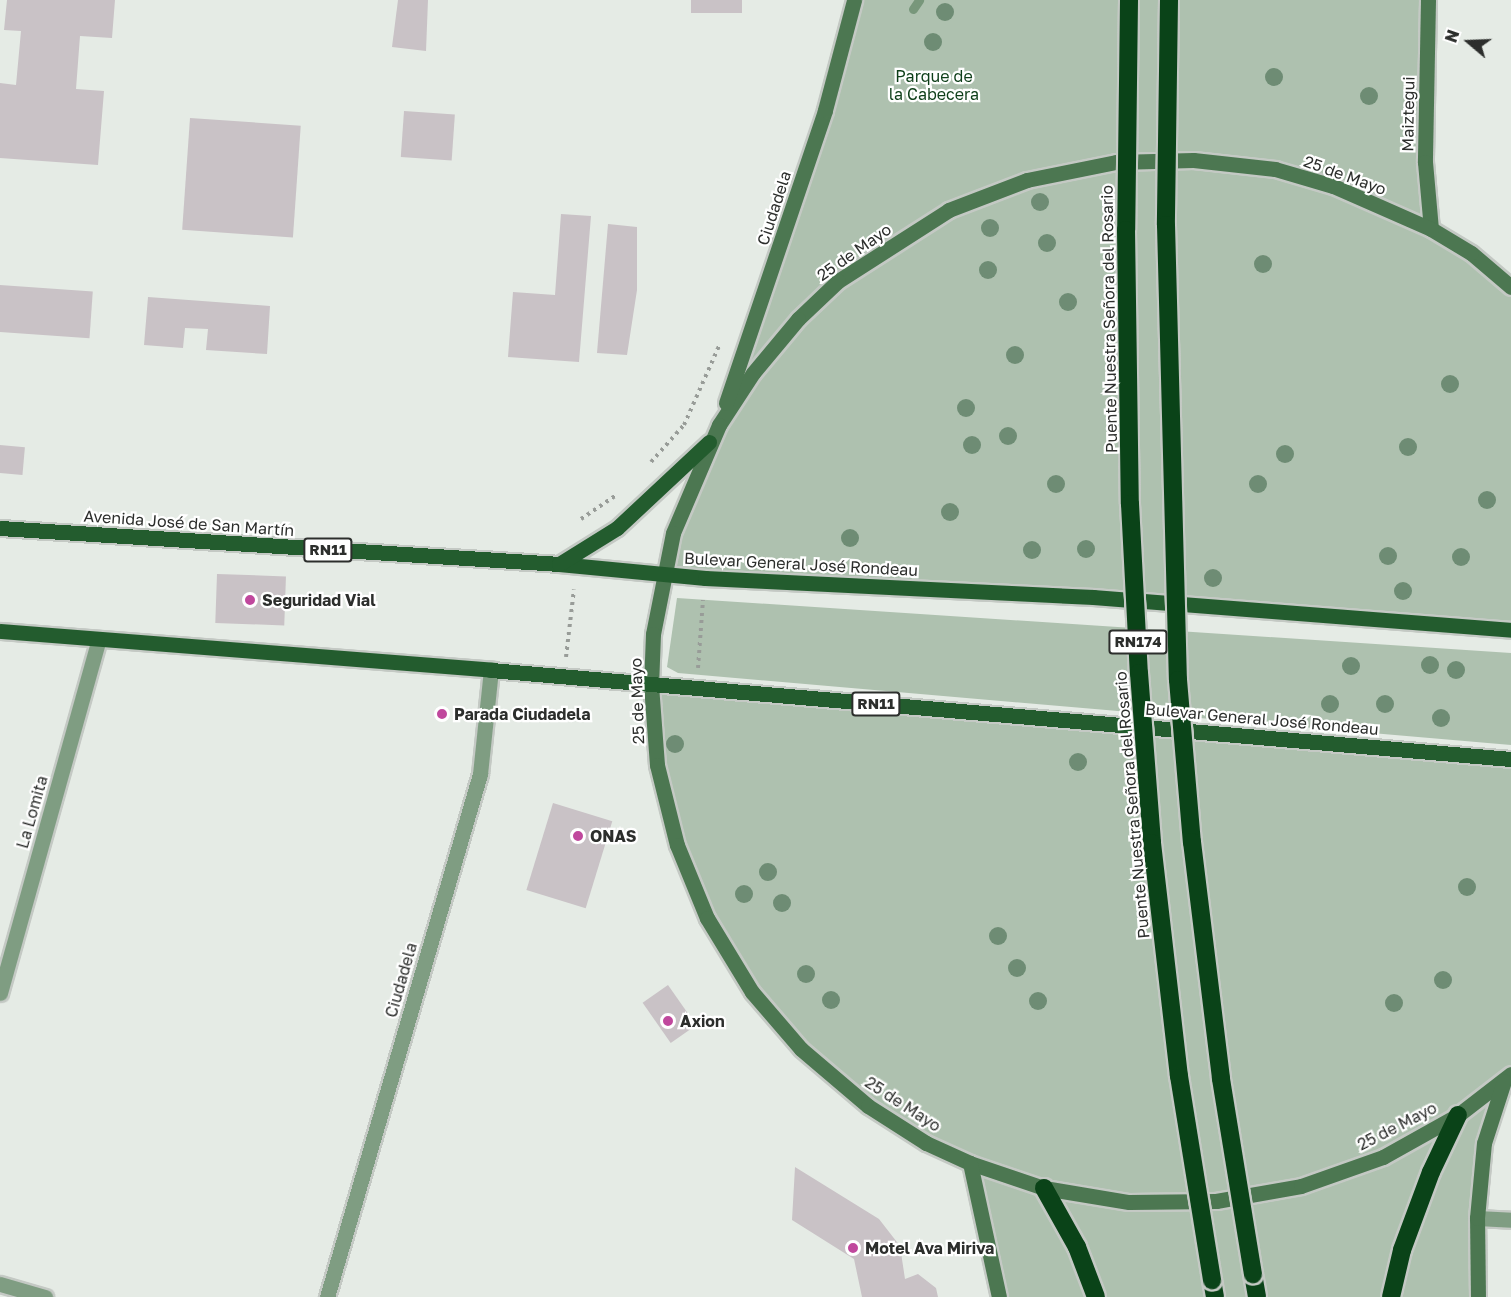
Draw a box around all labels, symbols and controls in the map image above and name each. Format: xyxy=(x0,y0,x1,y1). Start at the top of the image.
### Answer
north arrow xyxy=(1439,12,1499,72)
text: N xyxy=(1441,27,1463,45)
park label: Parque de la Cabecera xyxy=(889,66,979,104)
street label: Maiztegui xyxy=(1398,76,1418,152)
street label: 25 de Mayo xyxy=(1301,151,1389,199)
street label: Ciudadela xyxy=(753,168,795,248)
street label: Puente Nuestra Señora del Rosario xyxy=(1097,185,1121,453)
street label: 25 de Mayo xyxy=(813,219,895,285)
street label: Avenida José de San Martín xyxy=(83,506,295,540)
road number: RN11 xyxy=(302,538,354,562)
street label: Bulevar General José Rondeau xyxy=(684,548,918,580)
place label: Seguridad Vial xyxy=(262,590,375,610)
marker: Seguridad Vial xyxy=(243,593,257,607)
road number: RN174 xyxy=(1108,630,1168,654)
street label: 25 de Mayo xyxy=(626,657,648,745)
street label: Puente Nuestra Señora del Rosario xyxy=(1111,671,1153,939)
road number: RN11 xyxy=(850,692,902,716)
street label: Bulevar General José Rondeau xyxy=(1144,699,1380,739)
place label: Parada Ciudadela xyxy=(454,704,590,724)
marker: Parada Ciudadela xyxy=(435,707,449,721)
street label: La Lomita xyxy=(12,773,52,851)
place label: ONAS xyxy=(590,826,636,846)
marker: ONAS xyxy=(571,829,585,843)
street label: Ciudadela xyxy=(381,940,421,1020)
place label: Axion xyxy=(680,1011,725,1031)
marker: Axion xyxy=(661,1014,675,1028)
street label: 25 de Mayo xyxy=(862,1072,944,1136)
street label: 25 de Mayo xyxy=(1354,1098,1440,1154)
place label: Motel Ava Miriva xyxy=(865,1238,994,1258)
marker: Motel Ava Miriva xyxy=(846,1241,860,1255)

